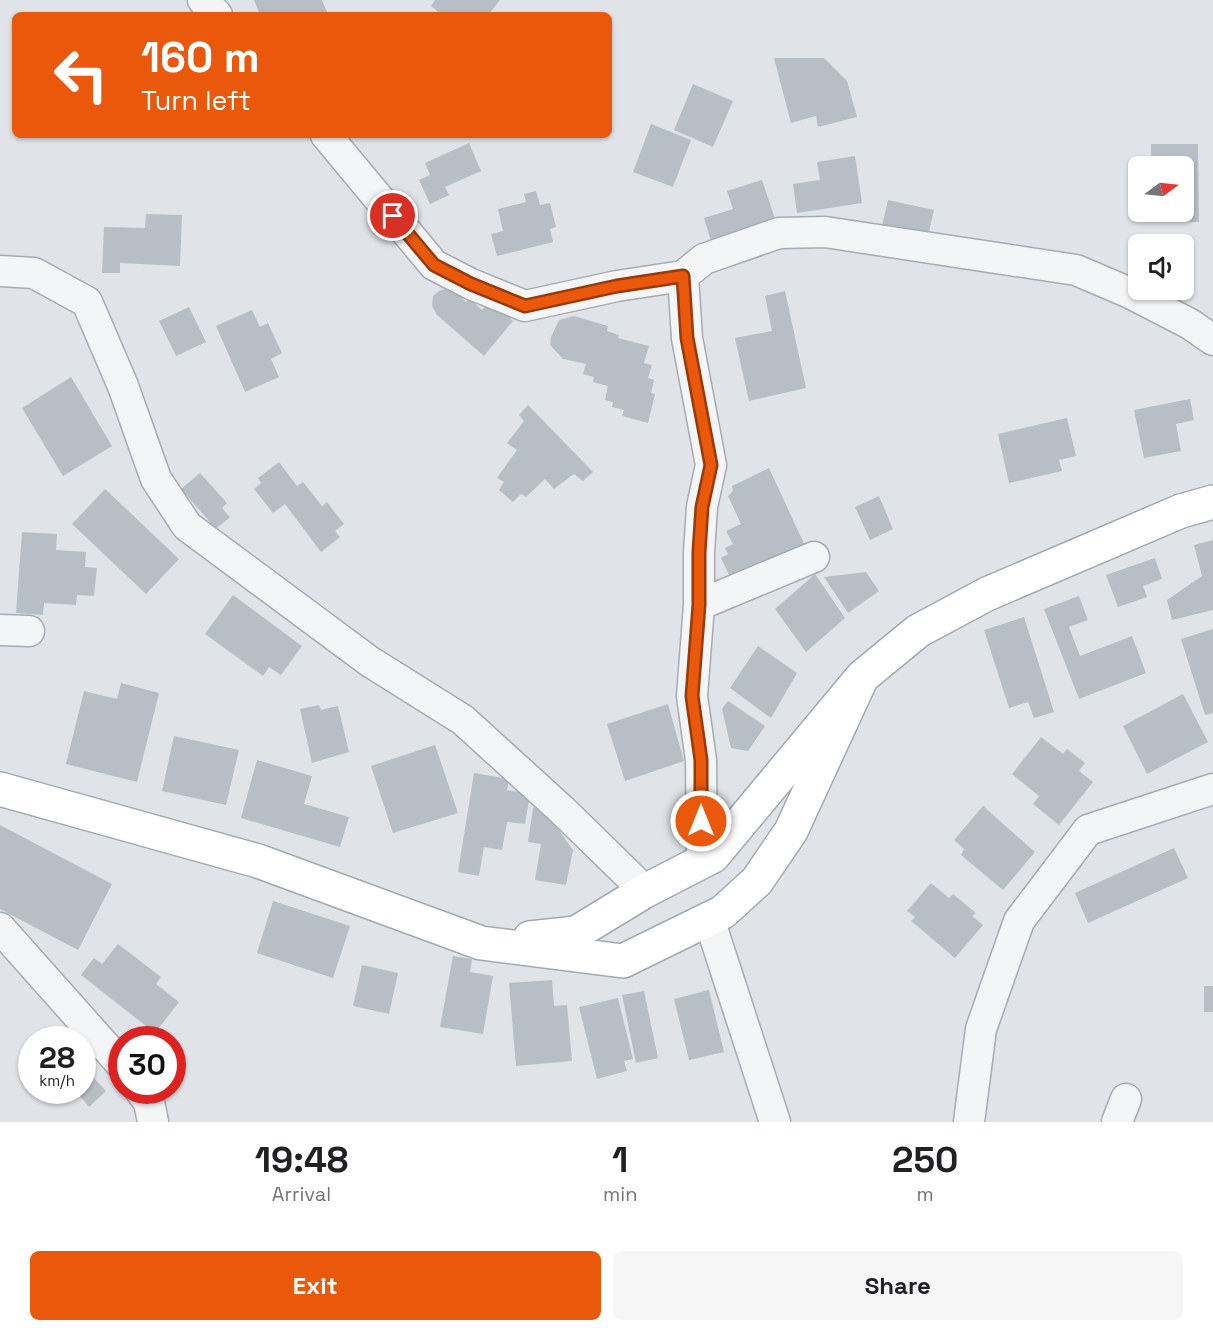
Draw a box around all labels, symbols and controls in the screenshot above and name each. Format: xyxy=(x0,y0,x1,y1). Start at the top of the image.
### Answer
text: 160 m xyxy=(141,31,260,84)
icon: left xyxy=(42,36,120,114)
text: Turn left xyxy=(141,83,251,118)
north arrow xyxy=(1128,156,1194,222)
map controls xyxy=(1128,156,1194,300)
pin xyxy=(367,190,418,241)
icon: arrive xyxy=(376,199,409,232)
button: sound xyxy=(1128,234,1194,300)
position arrow xyxy=(669,789,733,853)
speed limit sign: 30 xyxy=(108,1026,186,1104)
text: 28 xyxy=(39,1038,75,1077)
text: km/h xyxy=(39,1071,75,1090)
text: 19:48 xyxy=(255,1137,348,1183)
text: 1 xyxy=(612,1137,628,1183)
text: 250 xyxy=(892,1137,958,1183)
text: Arrival xyxy=(272,1181,331,1207)
text: min xyxy=(603,1181,637,1207)
text: m xyxy=(917,1181,934,1207)
button: Exit xyxy=(30,1251,601,1320)
button: Share xyxy=(613,1251,1183,1320)

